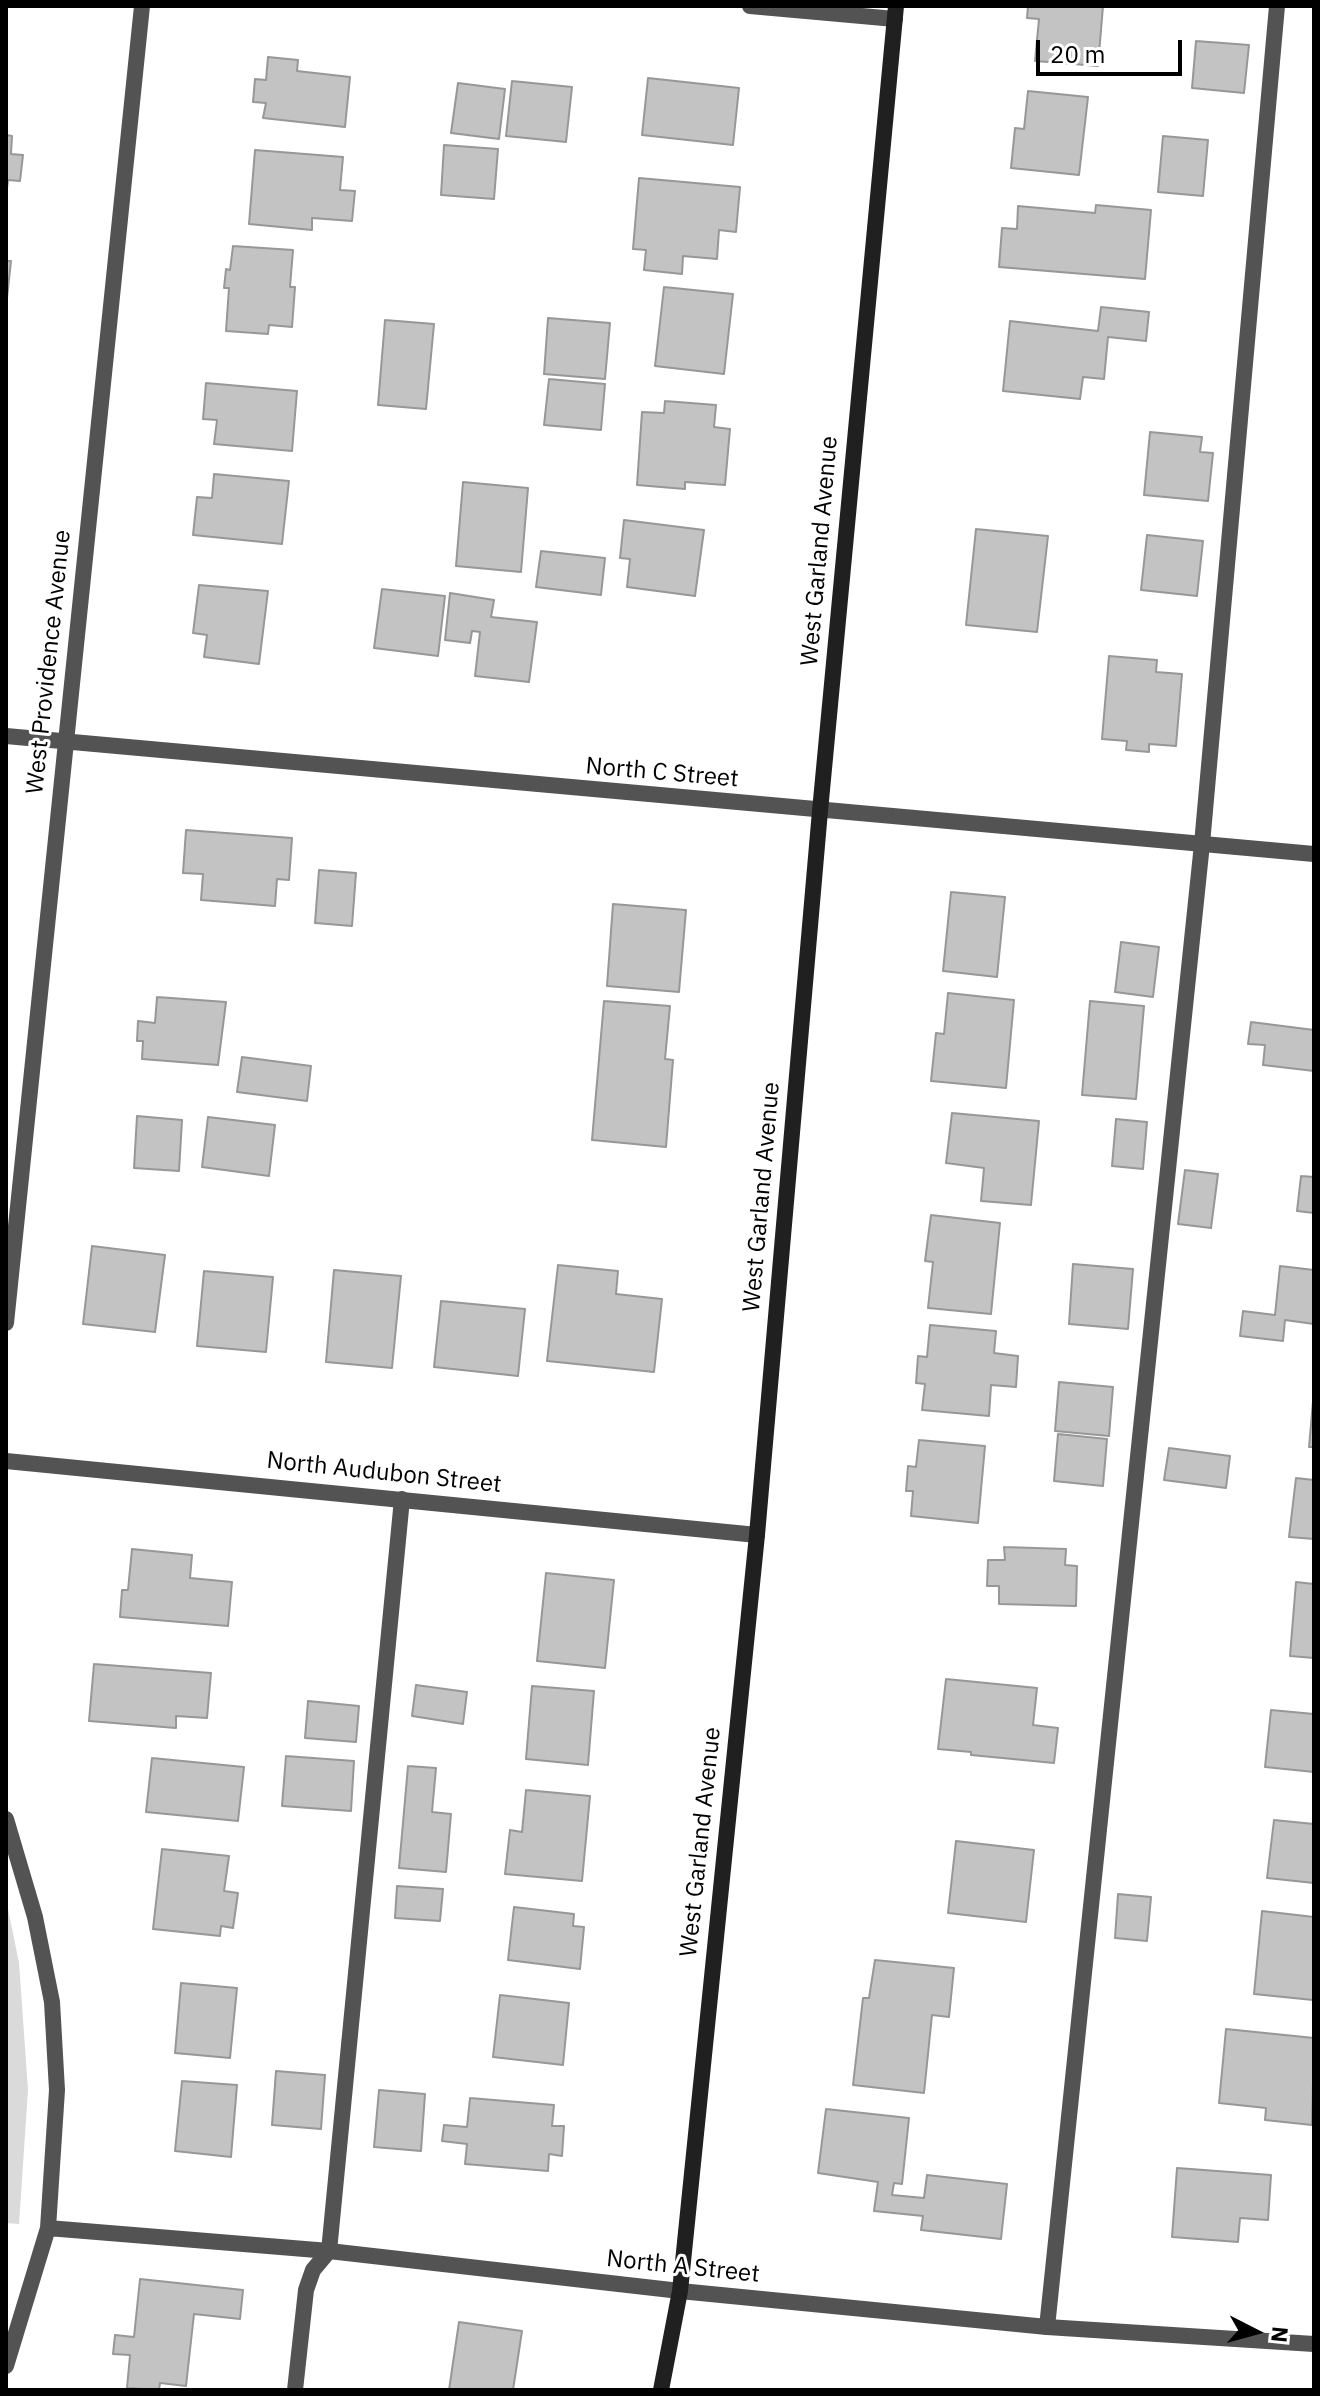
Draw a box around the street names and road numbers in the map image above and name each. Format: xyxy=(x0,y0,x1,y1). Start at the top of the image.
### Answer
street label: West Garland Avenue xyxy=(796,435,844,667)
street label: West Providence Avenue xyxy=(21,528,77,796)
street label: North C Street xyxy=(584,752,740,794)
street label: West Garland Avenue xyxy=(738,1081,786,1313)
street label: North Audubon Street xyxy=(265,1446,503,1500)
street label: West Garland Avenue xyxy=(675,1726,727,1958)
street label: North A Street xyxy=(605,2245,761,2289)

